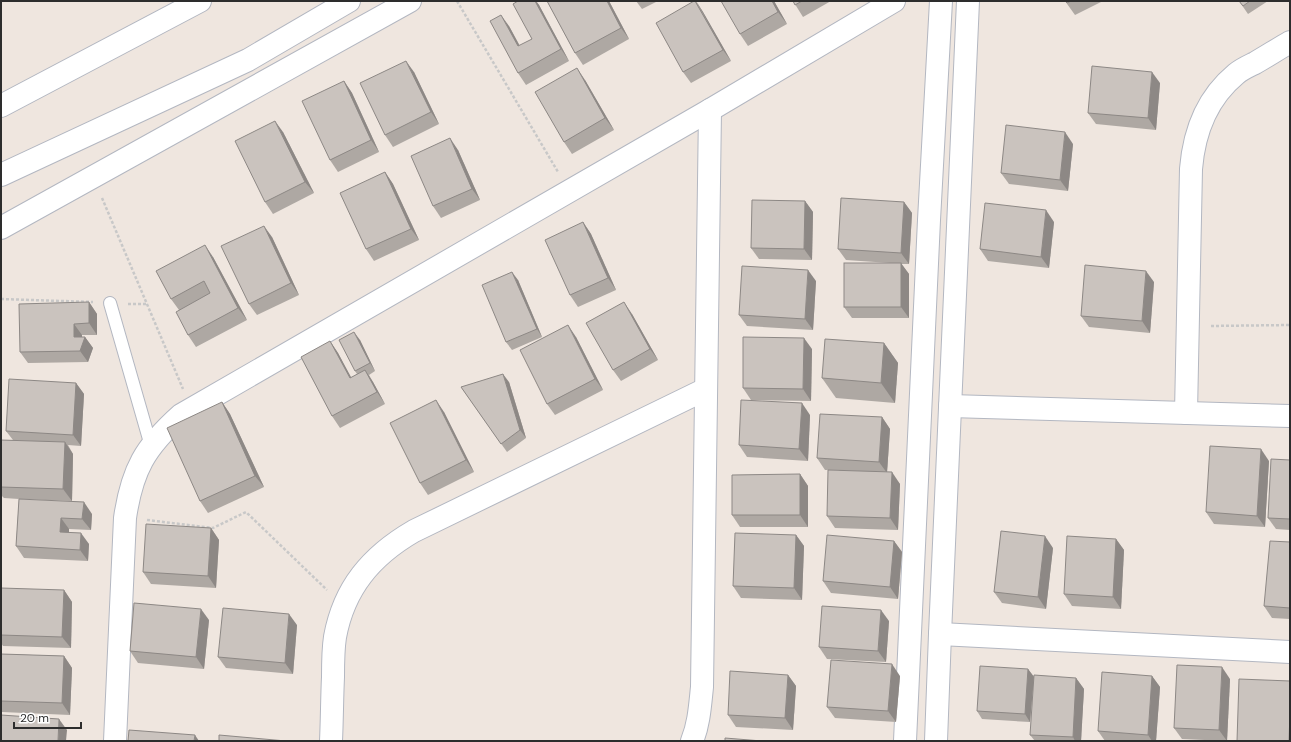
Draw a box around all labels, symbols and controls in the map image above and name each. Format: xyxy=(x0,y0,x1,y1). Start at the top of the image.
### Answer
scale bar xyxy=(14,704,81,730)
text: 20 m xyxy=(20,710,49,726)

